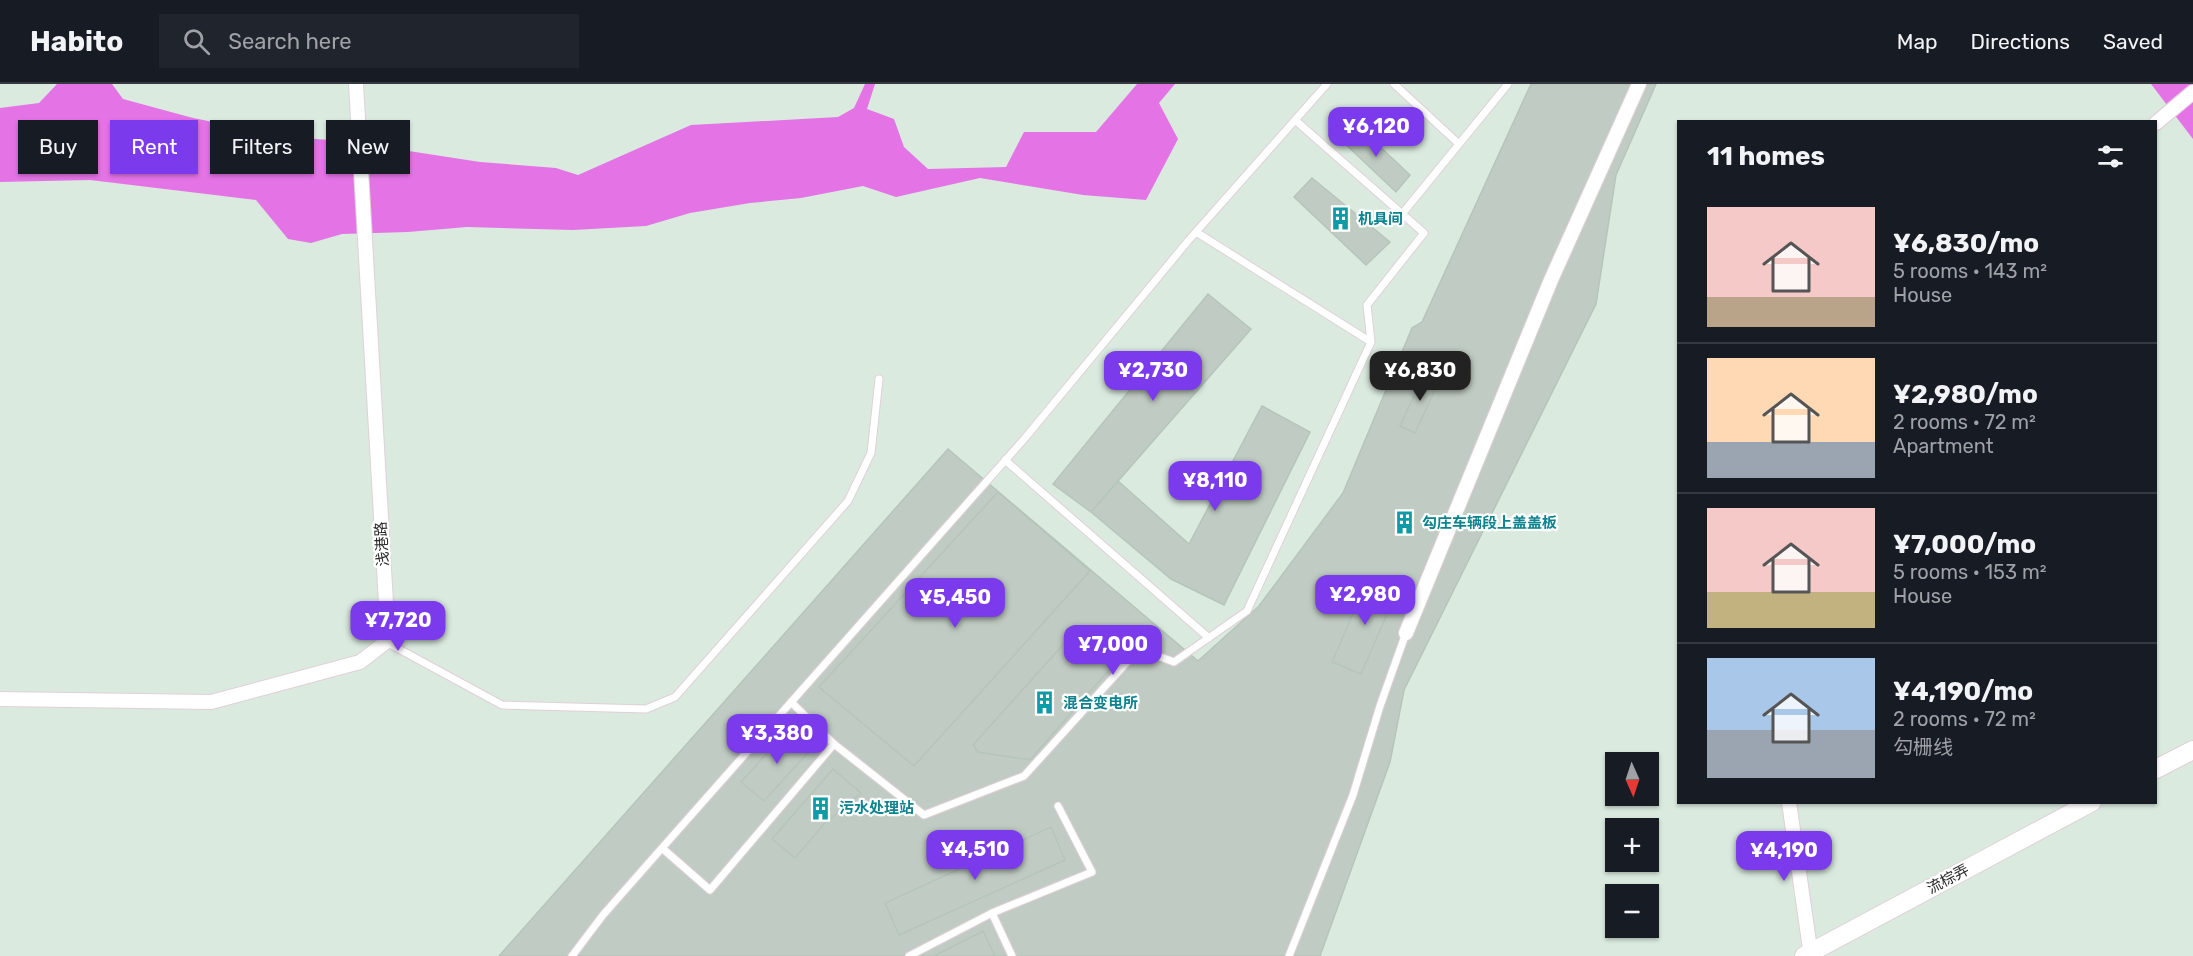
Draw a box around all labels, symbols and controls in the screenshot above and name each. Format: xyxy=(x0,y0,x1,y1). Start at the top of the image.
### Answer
search box xyxy=(159,14,579,68)
text: Habito xyxy=(30,25,123,58)
icon: search xyxy=(180,25,213,58)
text: Search here xyxy=(228,28,352,55)
text: Map xyxy=(1897,29,1938,54)
text: Directions xyxy=(1971,29,2070,54)
text: Saved xyxy=(2103,29,2163,54)
pin: ¥6,120 xyxy=(1327,107,1425,158)
text: ¥6,120 xyxy=(1342,114,1410,138)
chip: Buy xyxy=(18,120,98,174)
chip: Rent xyxy=(110,120,198,174)
chip: Filters xyxy=(210,120,314,174)
chip: New xyxy=(326,120,410,174)
icon: filters xyxy=(2094,140,2127,173)
text: 11 homes xyxy=(1707,141,1825,172)
building icon: 机具间 xyxy=(1327,206,1353,232)
place label: 机具间 xyxy=(1358,210,1403,228)
text: ¥6,830/mo xyxy=(1893,228,2039,259)
icon: home xyxy=(1755,231,1827,303)
text: 5 rooms · 143 m² xyxy=(1893,259,2047,283)
text: House xyxy=(1893,283,1952,307)
pin: ¥2,730 xyxy=(1104,351,1202,402)
pin: ¥6,830 xyxy=(1371,351,1469,402)
text: ¥2,730 xyxy=(1118,358,1188,382)
text: ¥6,830 xyxy=(1384,358,1456,382)
text: ¥2,980/mo xyxy=(1893,379,2038,410)
icon: home xyxy=(1755,382,1827,454)
text: 2 rooms · 72 m² xyxy=(1893,410,2036,434)
text: Apartment xyxy=(1893,434,1994,458)
pin: ¥8,110 xyxy=(1166,461,1264,512)
text: ¥8,110 xyxy=(1183,468,1247,492)
building icon: 勾庄车辆段上盖盖板 xyxy=(1391,510,1417,536)
place label: 勾庄车辆段上盖盖板 xyxy=(1422,514,1557,532)
street label: 浅港路 xyxy=(372,521,392,567)
text: ¥7,000/mo xyxy=(1893,529,2036,560)
icon: home xyxy=(1755,532,1827,604)
text: 5 rooms · 153 m² xyxy=(1893,560,2047,584)
pin: ¥2,980 xyxy=(1316,575,1414,626)
pin: ¥5,450 xyxy=(906,578,1004,629)
text: ¥2,980 xyxy=(1329,582,1401,606)
text: House xyxy=(1893,584,1952,608)
text: ¥5,450 xyxy=(919,585,991,609)
pin: ¥7,720 xyxy=(349,601,447,652)
text: ¥7,720 xyxy=(364,608,432,632)
pin: ¥7,000 xyxy=(1064,625,1162,676)
text: ¥7,000 xyxy=(1078,632,1148,656)
text: ¥4,190/mo xyxy=(1893,676,2033,707)
icon: home xyxy=(1755,682,1827,754)
building icon: 混合变电所 xyxy=(1032,690,1058,716)
place label: 混合变电所 xyxy=(1063,694,1138,712)
text: 2 rooms · 72 m² xyxy=(1893,707,2036,731)
pin: ¥3,380 xyxy=(728,714,826,765)
text: ¥3,380 xyxy=(741,721,813,745)
text: 勾栅线 xyxy=(1893,735,1953,759)
north arrow xyxy=(1605,752,1659,806)
map controls xyxy=(1605,752,1659,938)
building icon: 污水处理站 xyxy=(808,795,834,821)
place label: 污水处理站 xyxy=(839,799,914,817)
button: + xyxy=(1605,818,1659,872)
pin: ¥4,510 xyxy=(926,830,1024,881)
pin: ¥4,190 xyxy=(1735,831,1833,882)
text: ¥4,510 xyxy=(940,837,1010,861)
text: ¥4,190 xyxy=(1750,838,1818,862)
street label: 流棕弄 xyxy=(1924,860,1972,898)
button: − xyxy=(1605,884,1659,938)

